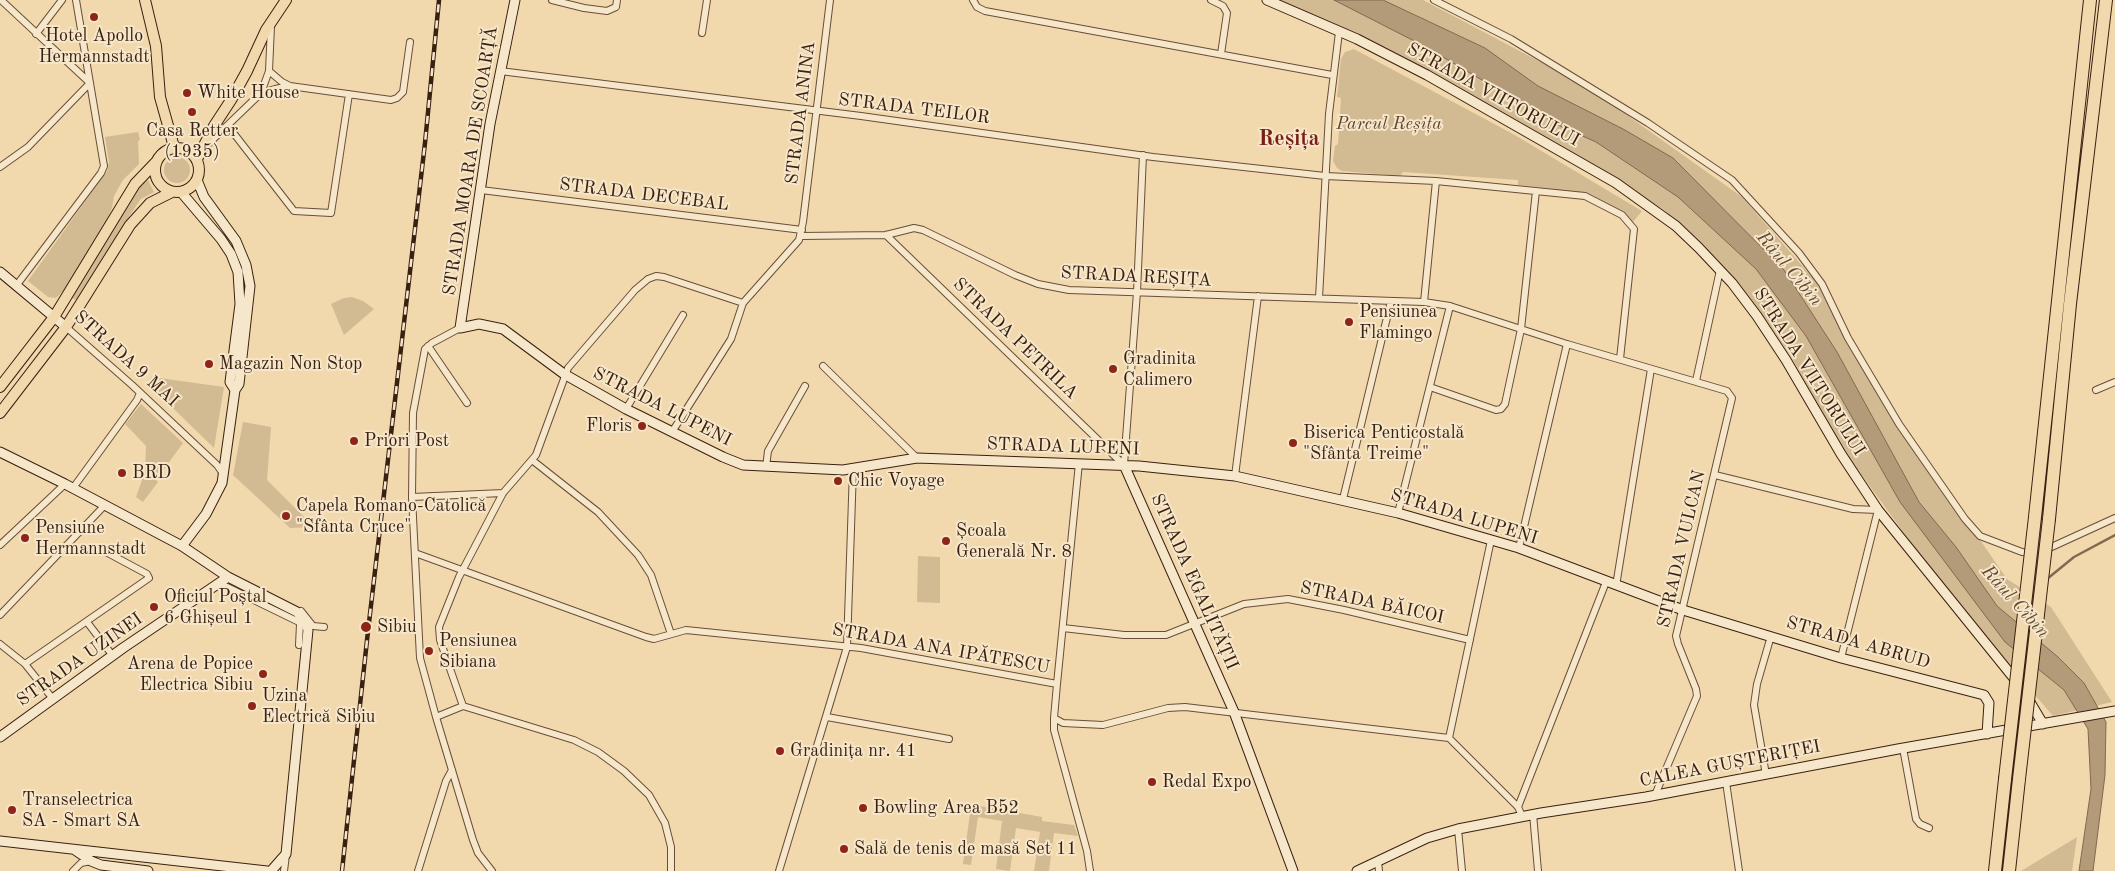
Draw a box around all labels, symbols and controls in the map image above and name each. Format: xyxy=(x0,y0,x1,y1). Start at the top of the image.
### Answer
marker: Hotel Apollo Hermannstadt xyxy=(88,11,100,23)
place label: Hotel Apollo Hermannstadt xyxy=(38,25,150,68)
street label: STRADA MOARA DE SCOARȚĂ xyxy=(439,25,503,297)
street label: STRADA VIITORULUI xyxy=(1403,38,1583,152)
street label: STRADA ANINA xyxy=(782,40,820,186)
place label: White House xyxy=(197,82,299,104)
marker: White House xyxy=(181,87,193,99)
street label: STRADA TEILOR xyxy=(837,89,991,129)
marker: Casa Retter (1935) xyxy=(186,106,198,118)
park label: Parcul Reșița xyxy=(1336,113,1442,135)
place label: Casa Retter (1935) xyxy=(146,120,238,162)
district label: Reșița xyxy=(1258,126,1320,152)
street label: STRADA DECEBAL xyxy=(558,174,730,216)
water label: Râul Cibin xyxy=(1751,227,1827,311)
street label: STRADA REȘIȚA xyxy=(1060,262,1212,292)
street label: STRADA PETRILA xyxy=(948,274,1082,404)
street label: STRADA VIITORULUI xyxy=(1748,284,1870,460)
place label: Pensiunea Flamingo xyxy=(1359,301,1437,344)
street label: STRADA 9 MAI xyxy=(69,306,183,412)
marker: Pensiunea Flamingo xyxy=(1343,316,1355,328)
place label: Gradinita Calimero xyxy=(1123,348,1196,390)
place label: Magazin Non Stop xyxy=(219,353,362,375)
marker: Magazin Non Stop xyxy=(203,358,215,370)
street label: STRADA LUPENI xyxy=(589,363,735,451)
marker: Gradinita Calimero xyxy=(1107,363,1119,375)
place label: Floris xyxy=(586,415,632,437)
marker: Floris xyxy=(636,420,648,432)
place label: Biserica Penticostală "Sfânta Treime" xyxy=(1303,422,1464,464)
place label: Priori Post xyxy=(364,430,449,452)
street label: STRADA LUPENI xyxy=(986,434,1140,460)
marker: Priori Post xyxy=(348,435,360,447)
marker: Biserica Penticostală "Sfânta Treime" xyxy=(1287,437,1299,449)
place label: BRD xyxy=(132,462,171,484)
marker: BRD xyxy=(116,467,128,479)
street label: STRADA VULCAN xyxy=(1653,468,1711,630)
place label: Chic Voyage xyxy=(848,470,945,492)
marker: Chic Voyage xyxy=(832,475,844,487)
street label: STRADA LUPENI xyxy=(1388,484,1540,550)
street label: STRADA EGALITĂȚII xyxy=(1145,491,1243,673)
place label: Capela Romano-Catolică "Sfânta Cruce" xyxy=(296,495,486,538)
marker: Capela Romano-Catolică "Sfânta Cruce" xyxy=(280,510,292,522)
place label: Pensiune Hermannstadt xyxy=(35,517,146,560)
place label: Școala Generală Nr. 8 xyxy=(956,520,1072,562)
marker: Pensiune Hermannstadt xyxy=(19,532,31,544)
marker: Școala Generală Nr. 8 xyxy=(940,535,952,547)
water label: Râul Cibin xyxy=(1976,561,2054,643)
street label: STRADA BĂICOI xyxy=(1298,577,1446,629)
place label: Oficiul Poștal 6 Ghișeul 1 xyxy=(164,586,266,628)
marker: Oficiul Poștal 6 Ghișeul 1 xyxy=(148,601,160,613)
street label: STRADA UZINEI xyxy=(13,609,147,711)
street label: STRADA ABRUD xyxy=(1783,612,1933,674)
place label: Sibiu xyxy=(377,616,417,638)
street label: STRADA ANA IPĂTESCU xyxy=(830,619,1052,679)
marker: Sibiu xyxy=(359,620,373,634)
place label: Pensiunea Sibiana xyxy=(439,630,517,672)
marker: Pensiunea Sibiana xyxy=(423,645,435,657)
place label: Arena de Popice Electrica Sibiu xyxy=(127,653,253,696)
marker: Arena de Popice Electrica Sibiu xyxy=(257,668,269,680)
place label: Uzina Electrică Sibiu xyxy=(262,685,375,728)
marker: Uzina Electrică Sibiu xyxy=(246,700,258,712)
street label: CALEA GUȘTERIȚEI xyxy=(1638,736,1822,792)
place label: Gradinița nr. 41 xyxy=(790,740,916,762)
marker: Gradinița nr. 41 xyxy=(774,745,786,757)
place label: Redal Expo xyxy=(1162,771,1251,793)
marker: Redal Expo xyxy=(1146,776,1158,788)
place label: Transelectrica SA - Smart SA xyxy=(22,789,141,832)
place label: Bowling Area B52 xyxy=(873,797,1019,819)
marker: Bowling Area B52 xyxy=(857,802,869,814)
marker: Transelectrica SA - Smart SA xyxy=(6,804,18,816)
place label: Sală de tenis de masă Set 11 xyxy=(854,838,1077,860)
marker: Sală de tenis de masă Set 11 xyxy=(838,843,850,855)

